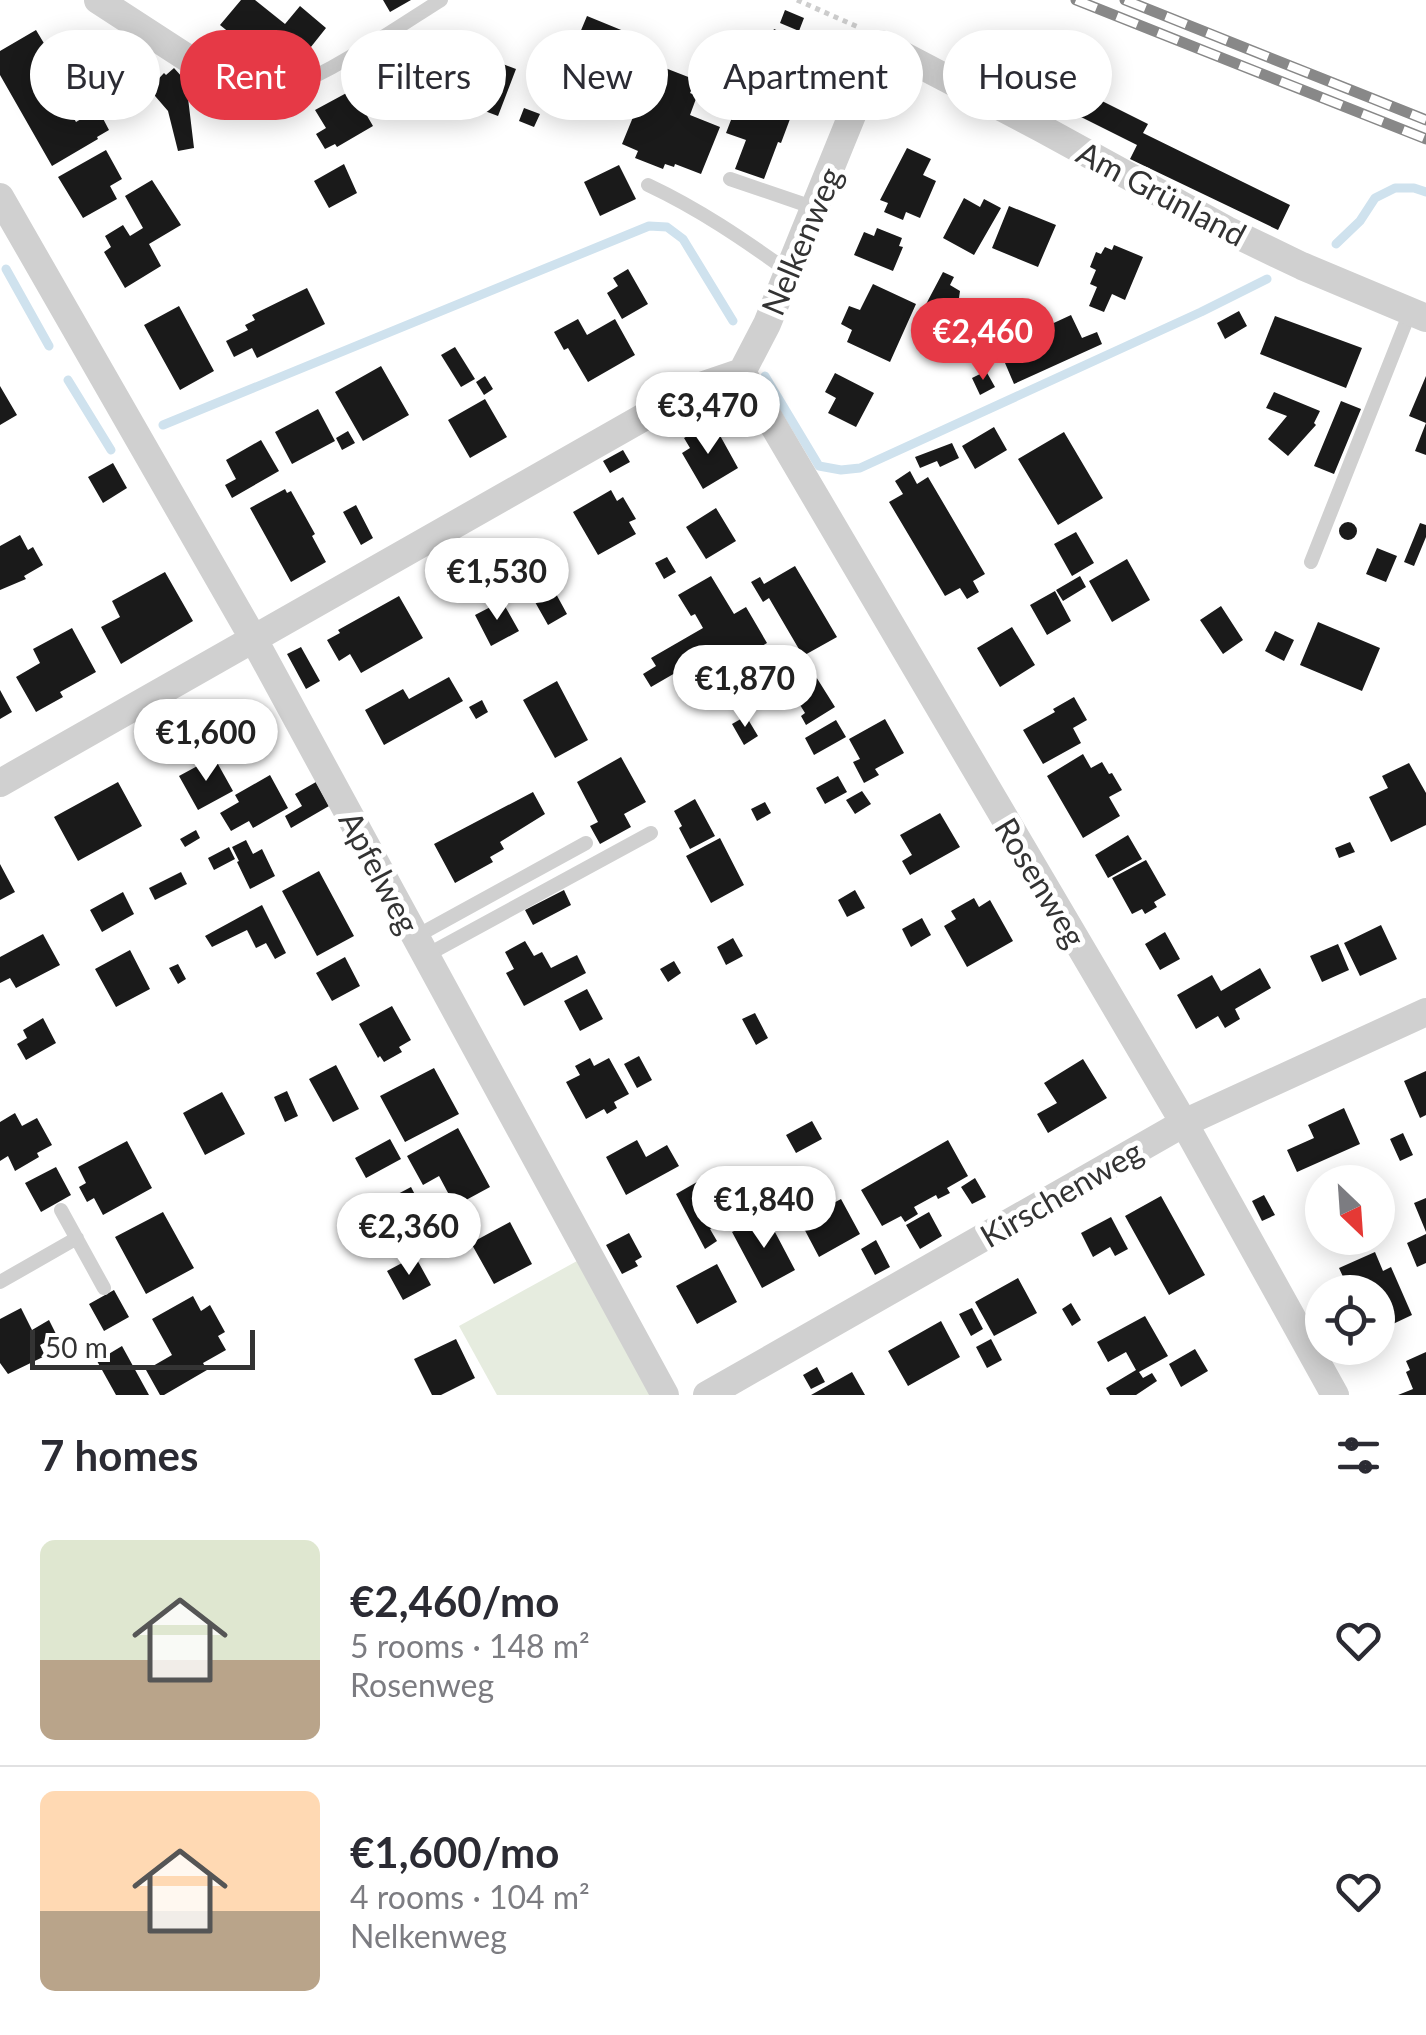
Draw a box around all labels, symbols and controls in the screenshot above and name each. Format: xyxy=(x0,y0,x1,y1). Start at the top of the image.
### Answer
chip: Buy xyxy=(30,30,160,120)
chip: Rent xyxy=(180,30,321,120)
chip: Filters xyxy=(341,30,506,120)
chip: New xyxy=(526,30,668,120)
chip: Apartment xyxy=(688,30,923,120)
chip: House xyxy=(943,30,1112,120)
street label: Am Grünland xyxy=(1071,132,1253,254)
street label: Nelkenweg xyxy=(752,161,850,321)
pin: €2,460 xyxy=(902,298,1064,383)
text: €2,460 xyxy=(933,311,1033,350)
pin: €3,470 xyxy=(627,372,789,457)
text: €3,470 xyxy=(658,385,758,424)
pin: €1,530 xyxy=(416,538,578,623)
text: €1,530 xyxy=(447,551,547,590)
pin: €1,870 xyxy=(664,645,826,730)
text: €1,870 xyxy=(695,658,795,697)
pin: €1,600 xyxy=(125,699,287,784)
text: €1,600 xyxy=(156,712,256,751)
street label: Apfelweg xyxy=(332,804,428,940)
street label: Rosenweg xyxy=(987,810,1095,954)
street label: Kirschenweg xyxy=(973,1131,1149,1255)
north arrow xyxy=(1305,1165,1395,1255)
map controls xyxy=(1305,1165,1395,1365)
pin: €1,840 xyxy=(683,1166,845,1251)
text: €1,840 xyxy=(714,1179,814,1218)
pin: €2,360 xyxy=(328,1193,490,1278)
text: €2,360 xyxy=(359,1206,459,1245)
button: locate xyxy=(1305,1275,1395,1365)
scale bar xyxy=(30,1325,255,1370)
text: 50 m xyxy=(45,1330,108,1364)
icon: filters xyxy=(1331,1428,1386,1483)
text: 7 homes xyxy=(40,1430,198,1480)
text: €2,460/mo xyxy=(350,1576,559,1626)
icon: home xyxy=(120,1580,240,1700)
icon: heart xyxy=(1331,1613,1386,1668)
text: 5 rooms · 148 m² xyxy=(350,1626,590,1665)
text: Rosenweg xyxy=(350,1665,494,1704)
text: €1,600/mo xyxy=(350,1827,559,1877)
icon: home xyxy=(120,1831,240,1951)
icon: heart xyxy=(1331,1864,1386,1919)
text: 4 rooms · 104 m² xyxy=(350,1877,590,1916)
text: Nelkenweg xyxy=(350,1916,507,1955)

